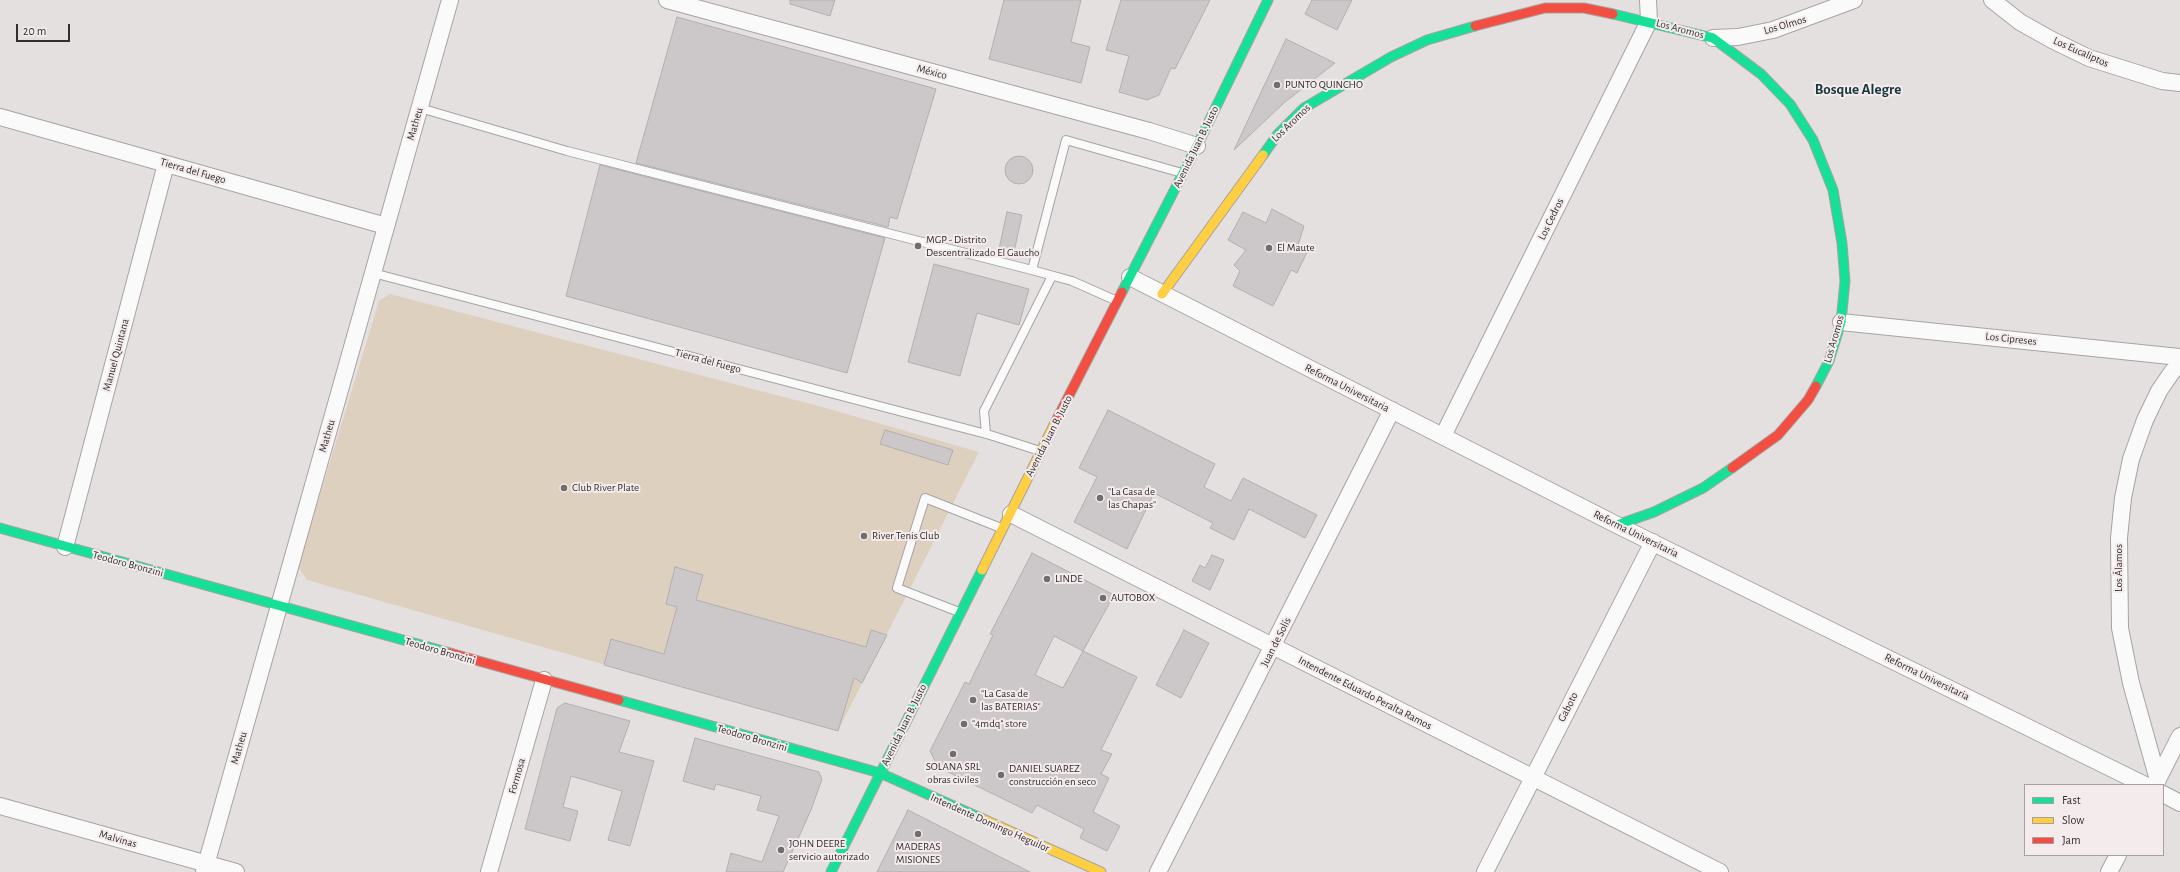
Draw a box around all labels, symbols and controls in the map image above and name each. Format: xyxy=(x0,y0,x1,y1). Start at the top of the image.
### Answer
street label: Los Olmos xyxy=(1762,13,1808,37)
scale bar xyxy=(18,16,72,42)
street label: Los Aromos xyxy=(1655,16,1705,42)
text: 20 m xyxy=(23,25,46,37)
street label: Los Eucaliptos xyxy=(2051,34,2111,70)
street label: México xyxy=(916,62,948,82)
place label: PUNTO QUINCHO xyxy=(1285,78,1363,92)
marker: PUNTO QUINCHO xyxy=(1272,80,1282,90)
district label: Bosque Alegre xyxy=(1815,80,1901,98)
street label: Los Aromos xyxy=(1269,101,1313,145)
street label: Avenida Juan B. Justo xyxy=(1170,104,1222,190)
street label: Matheu xyxy=(404,106,426,142)
street label: Tierra del Fuego xyxy=(159,155,227,187)
street label: Los Cedros xyxy=(1535,196,1567,242)
place label: MGP - Distrito Descentralizado El Gaucho xyxy=(926,233,1040,259)
marker: MGP - Distrito Descentralizado El Gaucho xyxy=(913,241,923,251)
place label: El Maute xyxy=(1277,241,1315,255)
marker: El Maute xyxy=(1264,243,1274,253)
street label: Los Aromos xyxy=(1821,314,1847,364)
street label: Manuel Quintana xyxy=(100,317,132,393)
street label: Los Cipreses xyxy=(1985,330,2037,348)
street label: Tierra del Fuego xyxy=(674,346,742,376)
street label: Reforma Universitaria xyxy=(1303,361,1391,415)
street label: Avenida Juan B. Justo xyxy=(1023,393,1075,479)
street label: Matheu xyxy=(316,418,338,454)
place label: Club River Plate xyxy=(572,481,639,495)
marker: Club River Plate xyxy=(559,483,569,493)
place label: "La Casa de las Chapas" xyxy=(1108,485,1156,511)
marker: "La Casa de las Chapas" xyxy=(1095,493,1105,503)
street label: Reforma Universitaria xyxy=(1591,508,1681,560)
place label: River Tenis Club xyxy=(872,529,939,543)
marker: River Tenis Club xyxy=(859,531,869,541)
street label: Los Álamos xyxy=(2112,544,2126,592)
street label: Teodoro Bronzini xyxy=(91,548,165,580)
place label: LINDE xyxy=(1055,572,1082,586)
marker: LINDE xyxy=(1042,574,1052,584)
place label: AUTOBOX xyxy=(1111,591,1155,605)
marker: AUTOBOX xyxy=(1098,593,1108,603)
street label: Juan de Solís xyxy=(1258,615,1294,669)
street label: Teodoro Bronzini xyxy=(403,635,477,667)
street label: Reforma Universitaria xyxy=(1882,651,1972,703)
street label: Intendente Eduardo Peralta Ramos xyxy=(1296,653,1434,733)
street label: Avenida Juan B. Justo xyxy=(878,682,930,768)
place label: "La Casa de las BATERIAS" xyxy=(981,687,1041,713)
street label: Gaboto xyxy=(1555,690,1581,724)
marker: "La Casa de las BATERIAS" xyxy=(968,695,978,705)
place label: "4mdq" store xyxy=(972,717,1027,731)
marker: "4mdq" store xyxy=(959,719,969,729)
street label: Teodoro Bronzini xyxy=(715,722,789,754)
street label: Matheu xyxy=(228,730,250,766)
marker: SOLANA SRL obras civiles xyxy=(948,749,958,759)
street label: Formosa xyxy=(506,757,528,795)
place label: SOLANA SRL obras civiles xyxy=(926,760,980,786)
place label: DANIEL SUAREZ construcción en seco xyxy=(1009,762,1096,788)
marker: DANIEL SUAREZ construcción en seco xyxy=(996,770,1006,780)
legend xyxy=(2024,784,2164,856)
street label: Intendente Domingo Heguilor xyxy=(928,791,1052,855)
text: Fast xyxy=(2062,794,2081,806)
text: Slow xyxy=(2062,814,2084,826)
street label: Malvinas xyxy=(98,827,138,851)
marker: MADERAS MISIONES xyxy=(913,829,923,839)
text: Jam xyxy=(2062,834,2081,846)
place label: JOHN DEERE servicio autorizado xyxy=(789,837,870,863)
place label: MADERAS MISIONES xyxy=(895,840,941,866)
marker: JOHN DEERE servicio autorizado xyxy=(776,845,786,855)

